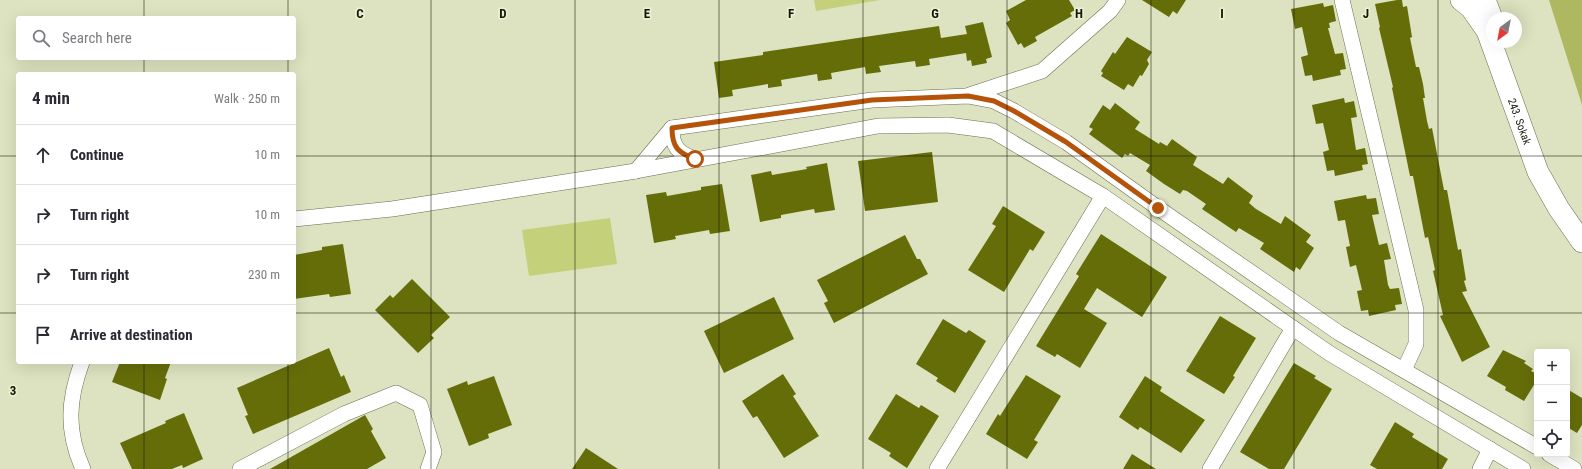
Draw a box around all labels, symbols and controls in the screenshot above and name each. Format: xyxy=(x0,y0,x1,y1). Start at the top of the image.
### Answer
text: C xyxy=(356,6,364,21)
text: D xyxy=(499,6,507,21)
text: E xyxy=(644,6,651,21)
text: F xyxy=(788,6,794,21)
text: G xyxy=(931,6,939,21)
text: H xyxy=(1075,6,1083,21)
text: I xyxy=(1220,6,1224,21)
text: J xyxy=(1363,6,1369,21)
north arrow xyxy=(1486,12,1522,48)
search box xyxy=(16,16,296,60)
icon: search xyxy=(30,27,52,49)
text: Search here xyxy=(62,29,132,47)
text: 4 min xyxy=(32,88,70,108)
text: Walk · 250 m xyxy=(214,91,280,106)
street label: 243. Sokak xyxy=(1505,97,1534,146)
icon: ahead xyxy=(32,144,54,166)
text: Continue xyxy=(70,146,124,164)
text: 10 m xyxy=(254,147,280,162)
route start xyxy=(686,150,704,168)
route end xyxy=(1149,199,1167,217)
icon: right xyxy=(32,204,54,226)
text: Turn right xyxy=(70,206,129,224)
text: 10 m xyxy=(254,207,280,222)
icon: right xyxy=(32,264,54,286)
text: Turn right xyxy=(70,266,129,284)
text: 230 m xyxy=(248,267,280,282)
icon: arrive xyxy=(32,324,54,346)
text: Arrive at destination xyxy=(70,326,193,344)
map controls xyxy=(1534,349,1570,457)
button: + xyxy=(1534,349,1570,385)
text: 3 xyxy=(10,383,16,398)
button: − xyxy=(1534,385,1570,421)
button: locate xyxy=(1534,421,1570,457)

